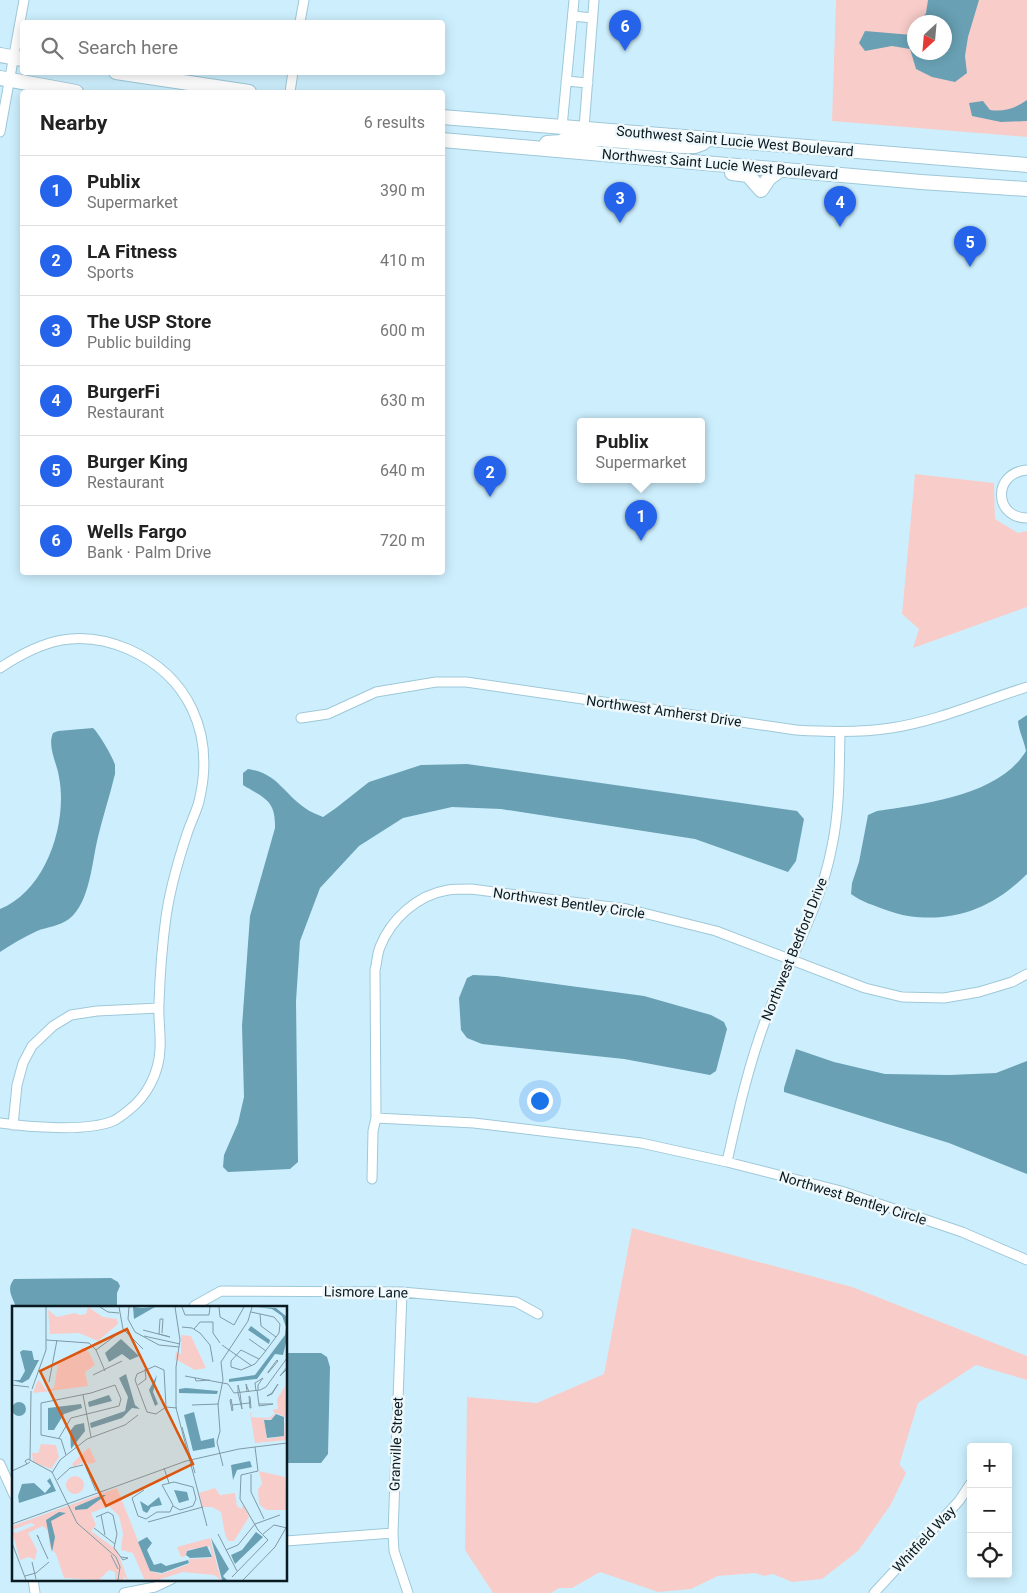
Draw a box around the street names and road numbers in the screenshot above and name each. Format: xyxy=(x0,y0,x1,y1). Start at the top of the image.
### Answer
street label: Southwest Saint Lucie West Boulevard xyxy=(616,123,854,159)
street label: Northwest Saint Lucie West Boulevard xyxy=(601,146,839,182)
street label: Northwest Amherst Drive xyxy=(585,692,743,730)
street label: Northwest Bedford Drive xyxy=(758,875,830,1023)
street label: Northwest Bentley Circle xyxy=(492,884,646,922)
street label: Northwest Bentley Circle xyxy=(777,1168,929,1228)
street label: Lismore Lane xyxy=(324,1283,408,1301)
street label: Granville Street xyxy=(386,1396,406,1491)
street label: Whitfield Way xyxy=(889,1502,959,1575)

